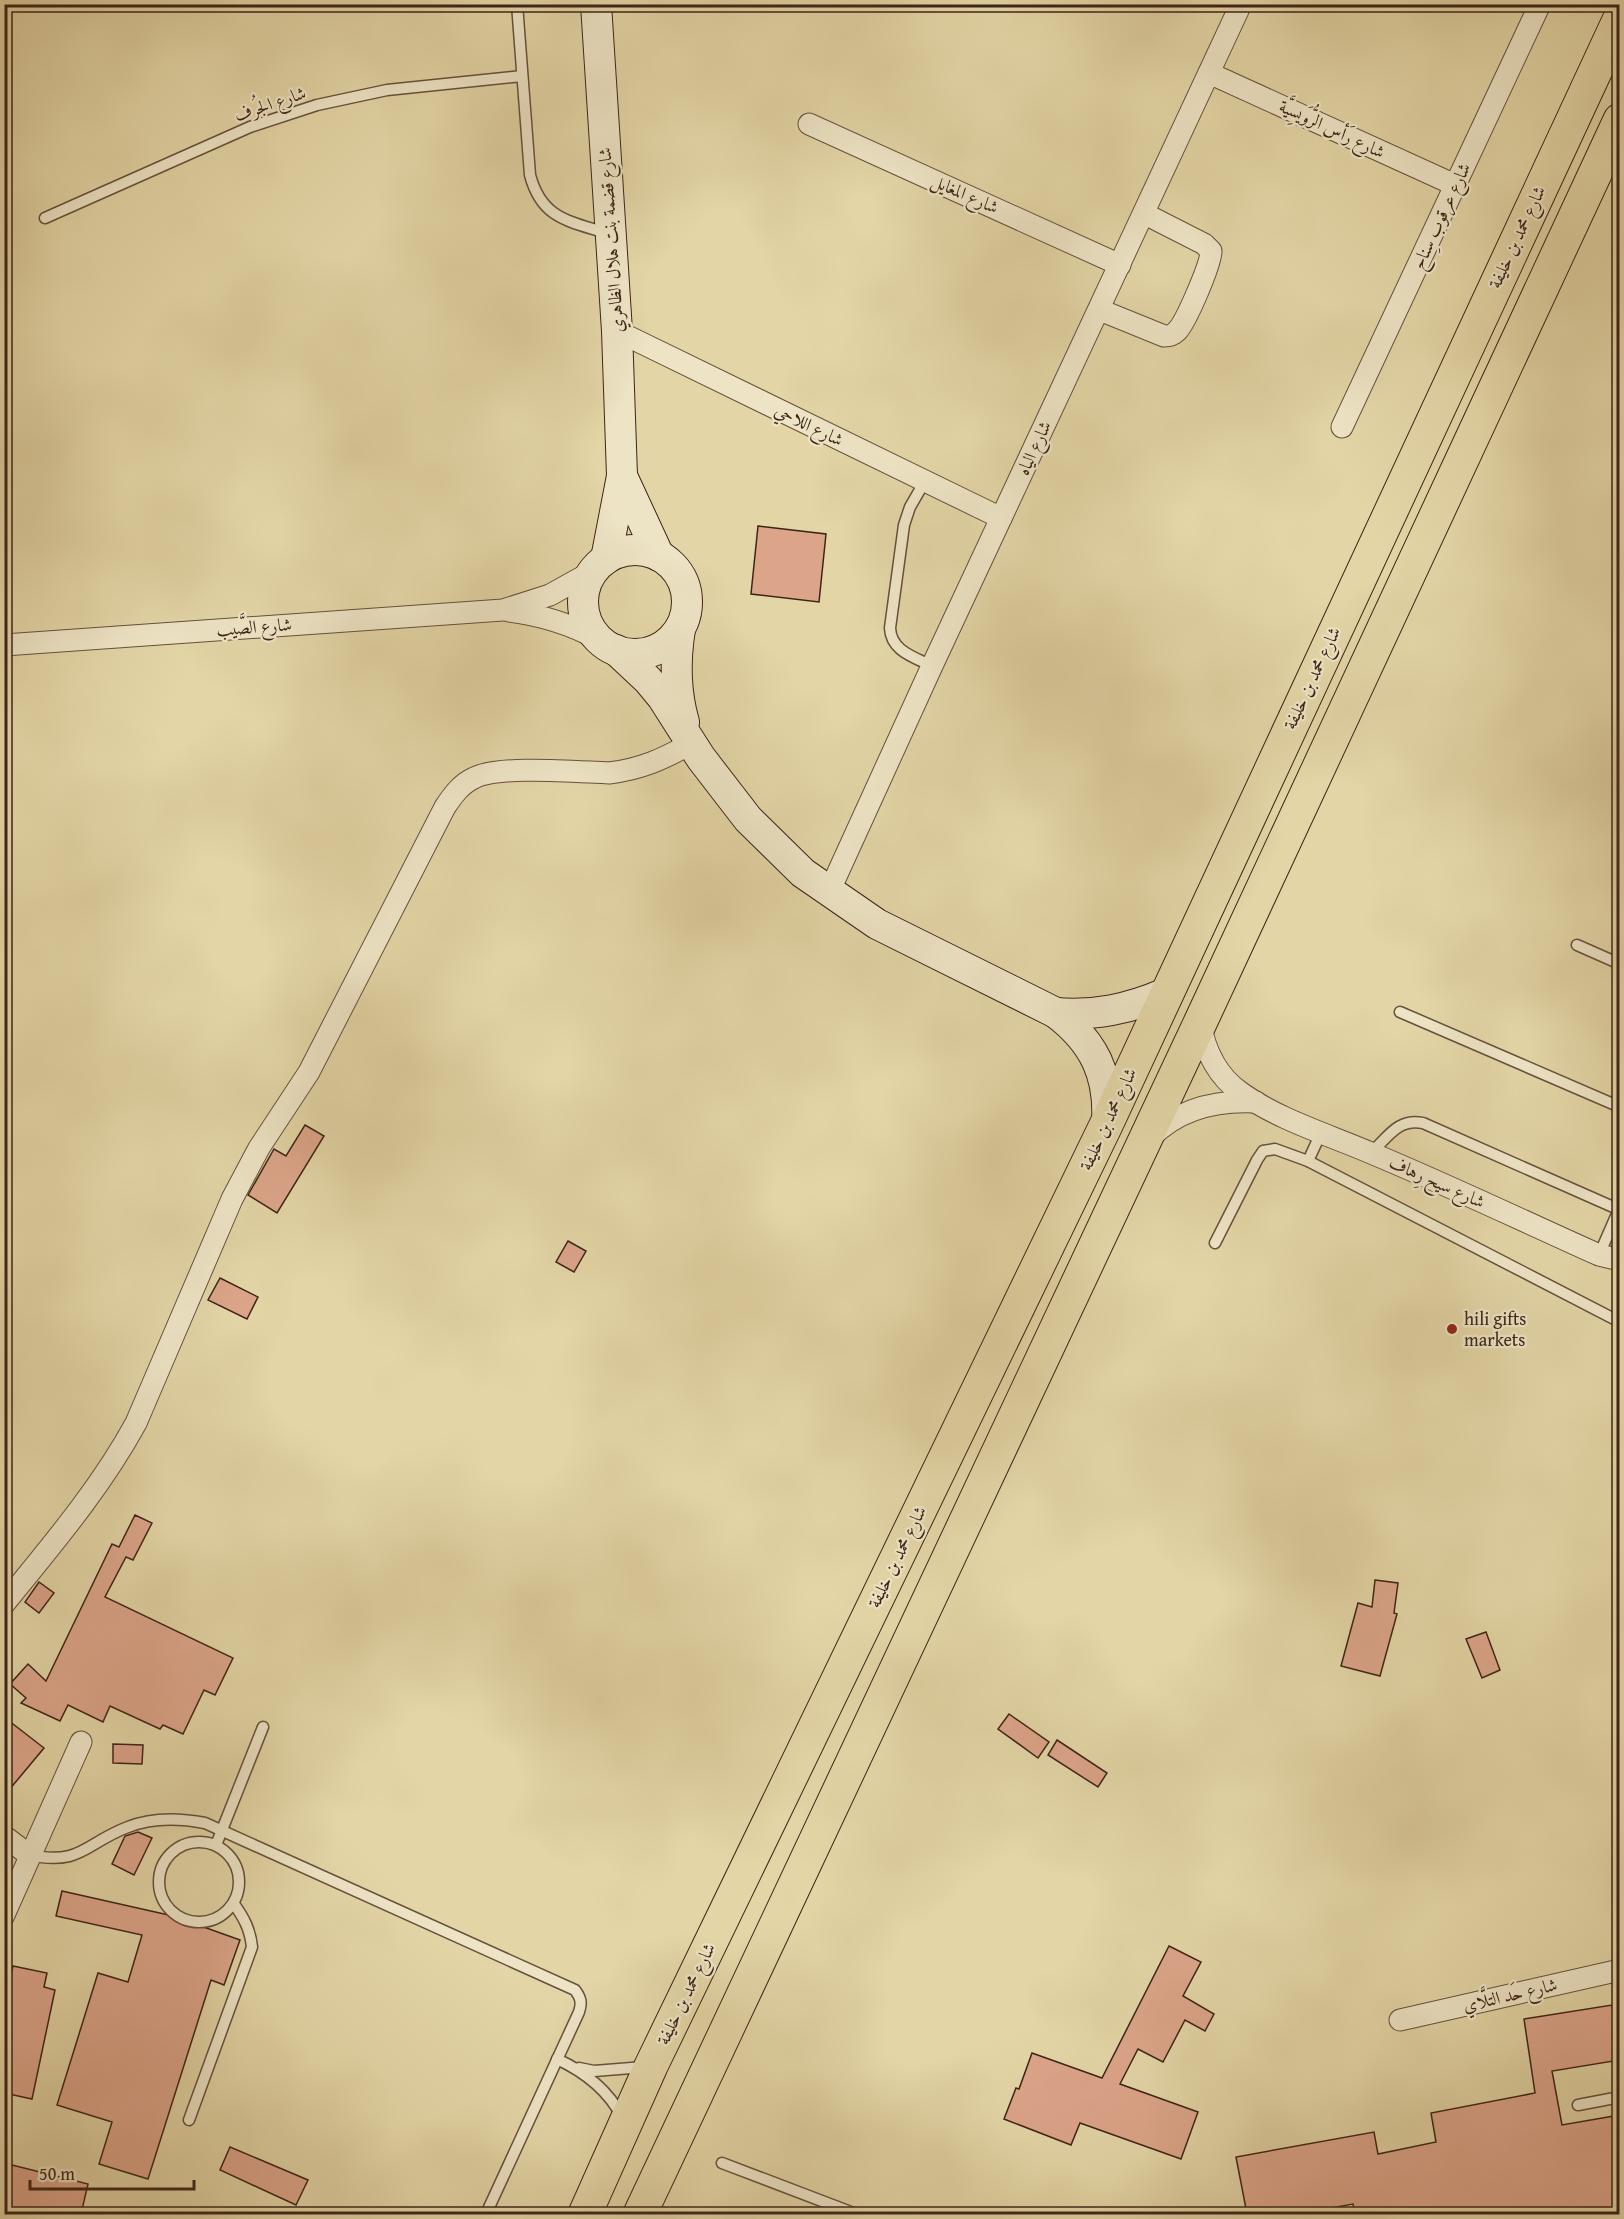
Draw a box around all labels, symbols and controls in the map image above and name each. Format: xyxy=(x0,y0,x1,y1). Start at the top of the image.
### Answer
street label: شارع الجُرف xyxy=(230,78,310,130)
street label: شارع رَأس الرُّوَيسِيَّة xyxy=(1274,89,1391,167)
street label: شارع قضمة بنت هلال الظاهري xyxy=(591,146,632,334)
street label: شارع عرقوب سِناح xyxy=(1404,158,1480,275)
street label: شارع المغايل xyxy=(926,167,1003,222)
street label: شارع محمد بن خليفة xyxy=(1481,181,1554,293)
street label: شارع اللاحي xyxy=(769,396,848,455)
street label: شارع الياه xyxy=(1009,416,1060,480)
street label: شارع الصَّيب xyxy=(215,609,293,645)
street label: شارع محمد بن خليفة xyxy=(1276,622,1349,734)
street label: شارع محمد بن خليفة xyxy=(1072,1063,1145,1175)
street label: شارع سيح رِهاف xyxy=(1384,1148,1489,1217)
place label: hili gifts markets xyxy=(1464,1305,1527,1353)
marker: hili gifts markets xyxy=(1445,1322,1459,1336)
street label: شارع محمد بن خليفة xyxy=(860,1501,935,1613)
street label: شارع محمد بن خليفة xyxy=(649,1938,724,2050)
street label: شارع حَد التلَّاي xyxy=(1460,1970,1560,2020)
scale bar xyxy=(30,2153,194,2191)
text: 50 m xyxy=(39,2160,75,2187)

